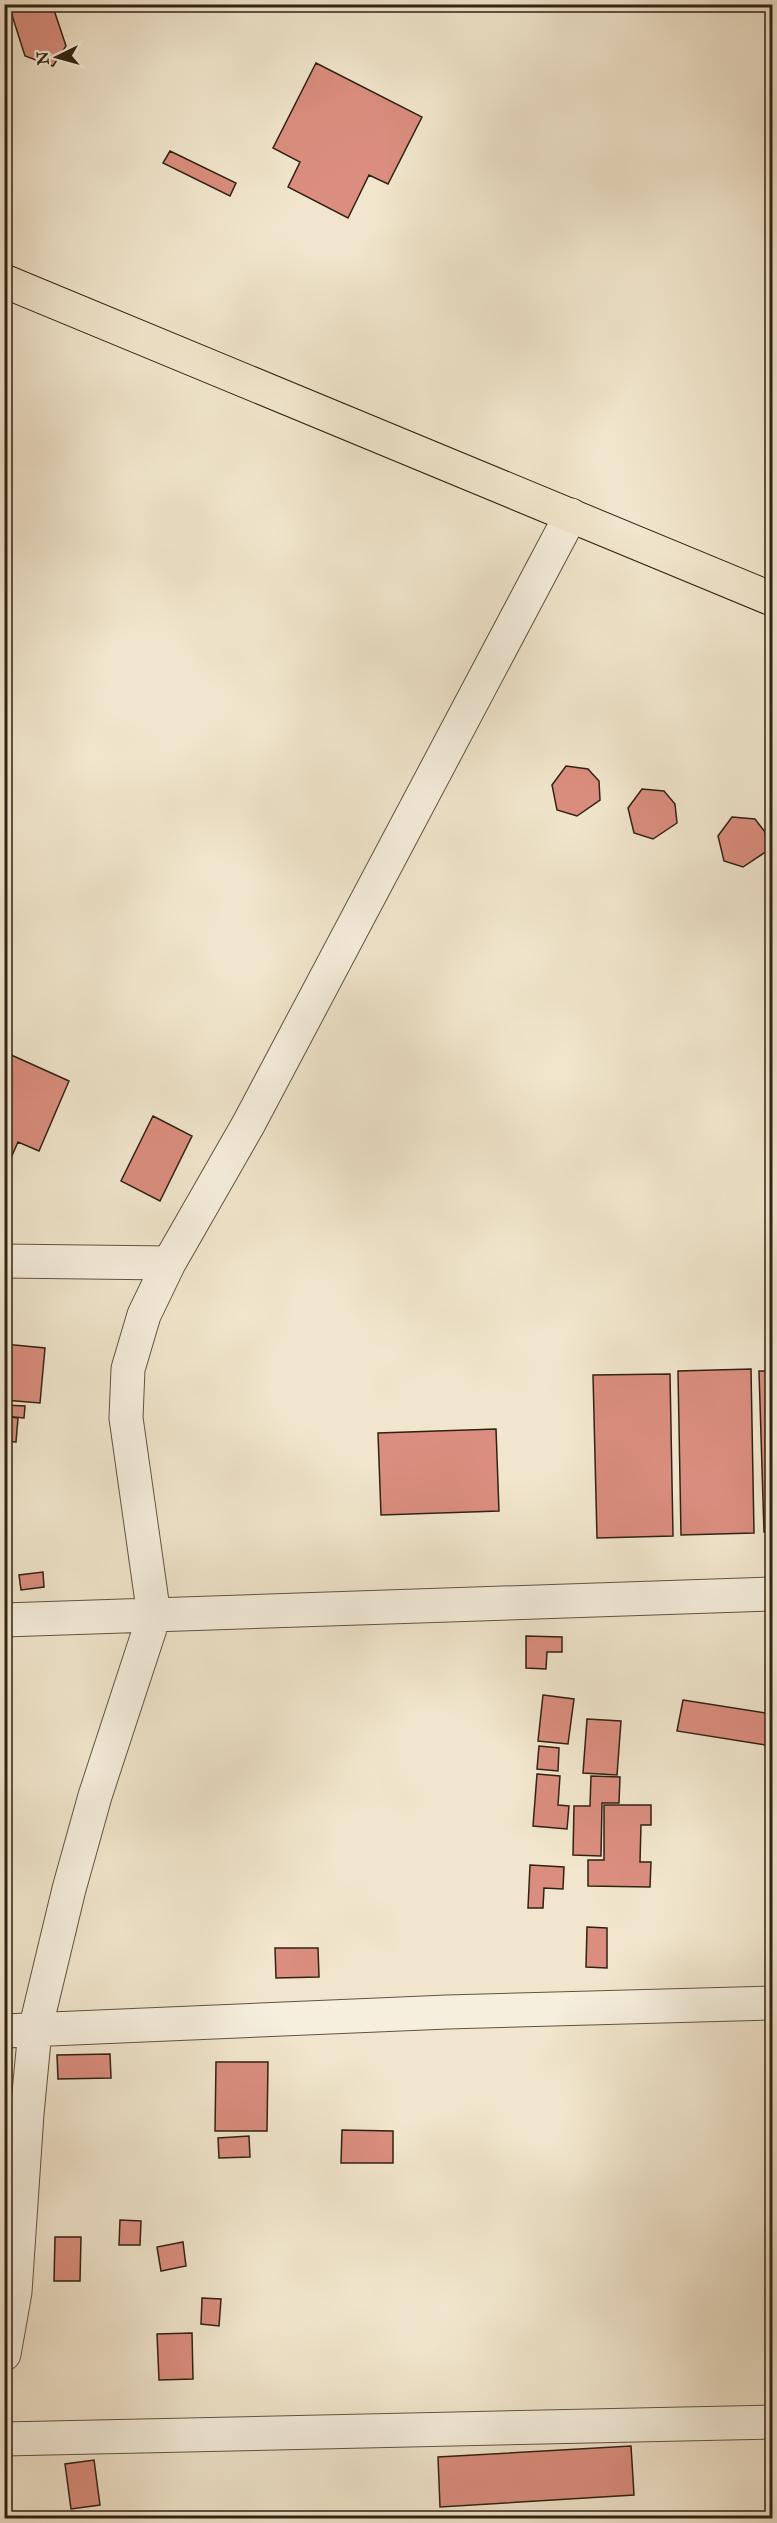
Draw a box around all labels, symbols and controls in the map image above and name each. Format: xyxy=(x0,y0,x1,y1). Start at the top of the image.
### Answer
north arrow xyxy=(27,27,87,87)
text: N xyxy=(32,50,53,66)

